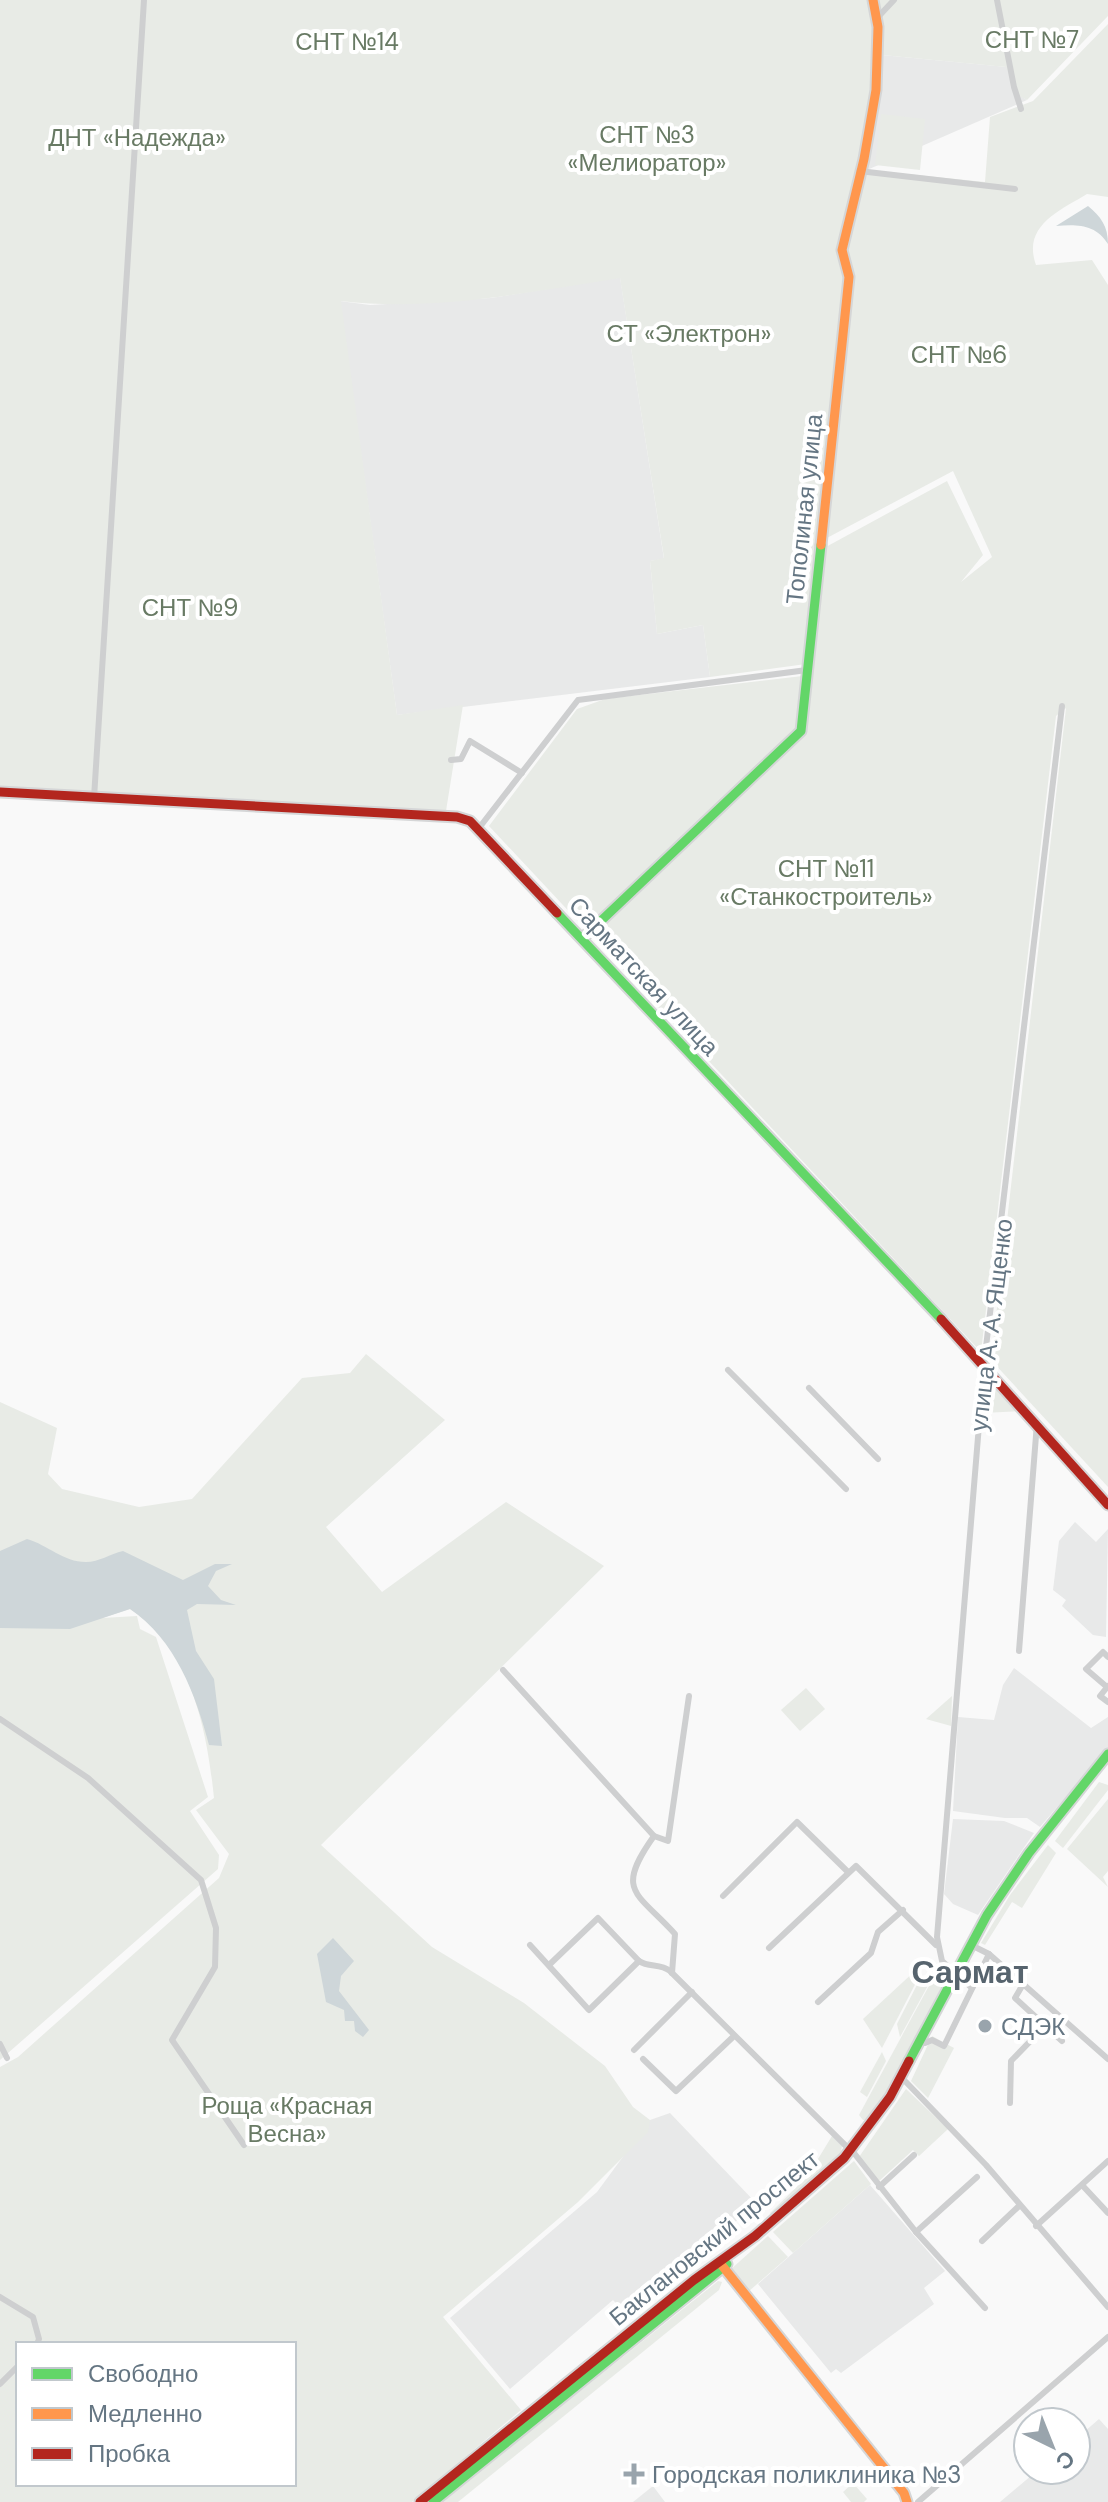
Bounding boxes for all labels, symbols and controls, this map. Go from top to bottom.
park label: СНТ №7 [985,24,1079,55]
park label: СНТ №14 [295,26,399,57]
park label: СНТ №3 «Мелиоратор» [568,119,726,178]
park label: ДНТ «Надежда» [48,122,226,153]
park label: СТ «Электрон» [607,318,771,349]
park label: СНТ №6 [911,339,1007,370]
street label: Тополиная улица [779,412,829,606]
park label: СНТ №9 [142,592,238,623]
park label: СНТ №11 «Станкостроитель» [719,853,933,912]
street label: Сарматская улица [562,890,726,1062]
street label: улица А. А. Ященко [963,1217,1019,1433]
district label: Сармат [911,1951,1029,1993]
place label: СДЭК [1001,2011,1065,2042]
marker: СДЭК [976,2017,994,2035]
park label: Роща «Красная Весна» [202,2090,372,2149]
street label: Баклановский проспект [603,2144,825,2332]
legend [16,2342,296,2486]
text: Свободно [88,2358,198,2389]
text: Медленно [88,2398,202,2429]
north arrow [1012,2406,1092,2486]
text: Пробка [88,2438,171,2469]
text: С [1050,2444,1081,2476]
place label: Городская поликлиника №3 [652,2459,961,2490]
marker: Городская поликлиника №3 [623,2463,645,2485]

